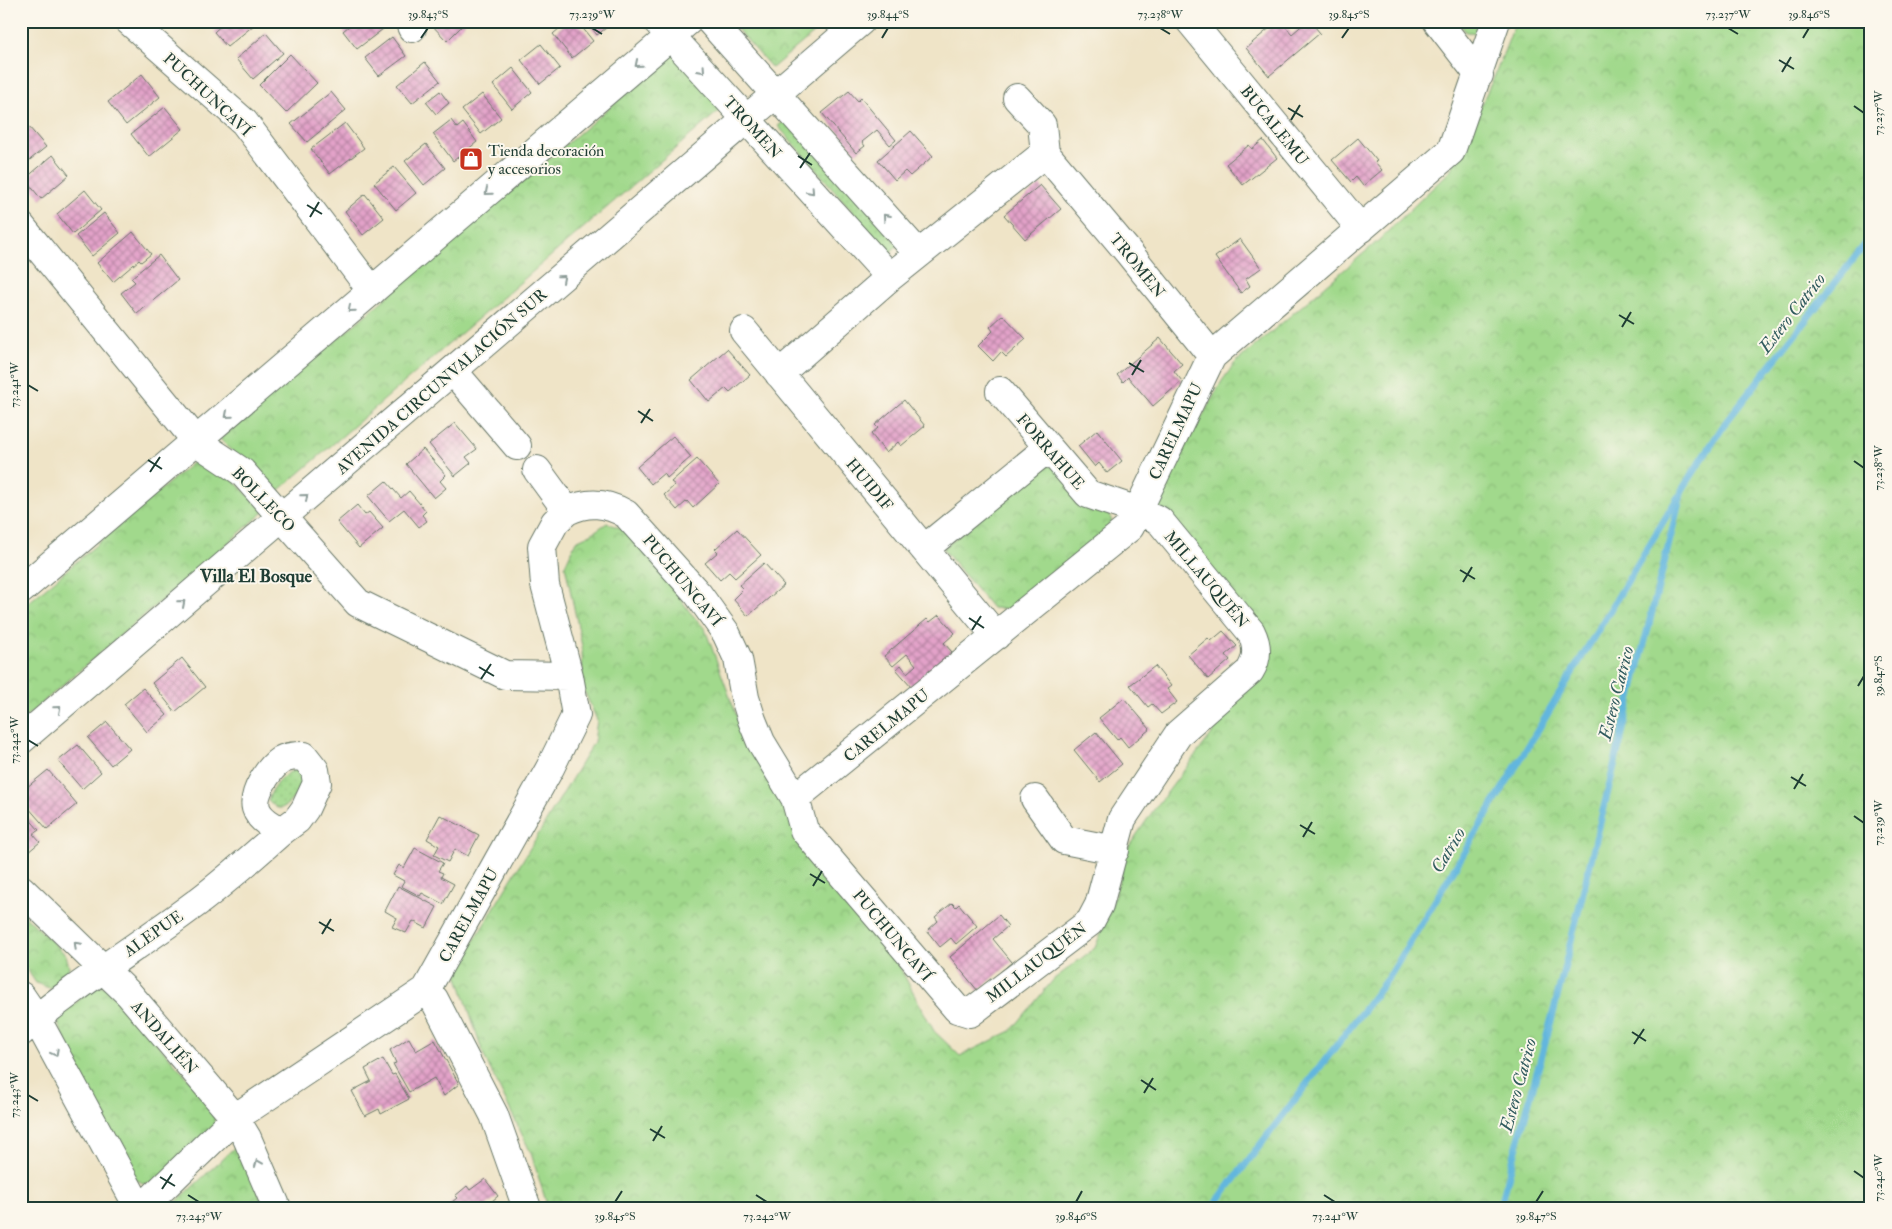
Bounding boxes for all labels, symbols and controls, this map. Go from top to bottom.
text: 39.843°S [408,7,448,22]
text: 73.239°W [569,7,616,22]
text: 39.844°S [867,7,909,22]
text: 73.238°W [1137,7,1183,22]
text: 39.845°S [1328,7,1370,22]
text: 73.237°W [1705,7,1751,22]
text: 39.846°S [1788,7,1830,22]
street label: PUCHUNCAVÍ [159,49,257,142]
one-way arrow [634,59,643,68]
one-way arrow [696,65,705,74]
street label: BUCALEMU [1236,81,1313,170]
text: 73.237°W [1871,90,1886,136]
street label: TROMEN [719,92,786,164]
place label: Tienda decoración y accesorios [488,141,604,179]
shop icon: Tienda decoración y accesorios [458,146,484,172]
one-way arrow [805,185,814,194]
one-way arrow [484,187,493,196]
one-way arrow [882,213,891,222]
street label: TROMEN [1105,229,1170,302]
water label: Estero Catrico [1753,268,1831,359]
one-way arrow [556,274,565,283]
street label: AVENIDA CIRCUNVALACIÓN SUR [331,284,552,479]
one-way arrow [347,304,356,313]
text: 73.241°W [7,361,22,408]
street label: CARELMAPU [1145,379,1207,483]
one-way arrow [224,410,233,419]
street label: FORRAHUE [1012,410,1089,494]
text: 73.238°W [1871,445,1886,491]
street label: HUIDIF [842,454,897,515]
street label: BOLLECO [227,463,299,536]
one-way arrow [300,494,309,503]
street label: MILLAUQUÉN [1160,526,1254,633]
street label: PUCHUNCAVÍ [638,531,727,632]
district label: Villa El Bosque [199,565,313,588]
one-way arrow [176,600,185,609]
water label: Estero Catrico [1593,644,1639,743]
text: 39.847°S [1871,655,1886,697]
street label: CARELMAPU [840,685,934,767]
one-way arrow [53,705,62,714]
text: 73.242°W [7,715,22,764]
text: 73.239°W [1871,799,1886,846]
water label: Catrico [1426,823,1471,877]
street label: CARELMAPU [435,864,503,966]
street label: PUCHUNCAVÍ [848,886,937,987]
street label: ALEPUE [119,906,187,962]
street label: MILLAUQUÉN [982,917,1092,1007]
one-way arrow [74,942,83,951]
street label: ANDALIÉN [126,995,203,1079]
water label: Estero Catrico [1495,1036,1542,1135]
one-way arrow [49,1048,59,1057]
text: 73.243°W [7,1071,22,1118]
text: 73.240°W [1871,1153,1886,1202]
one-way arrow [253,1159,264,1168]
text: 73.243°W [176,1209,223,1224]
text: 39.845°S [594,1209,636,1224]
text: 73.242°W [743,1209,792,1224]
text: 39.846°S [1055,1209,1097,1224]
text: 73.241°W [1312,1209,1359,1224]
text: 39.847°S [1515,1209,1557,1224]

